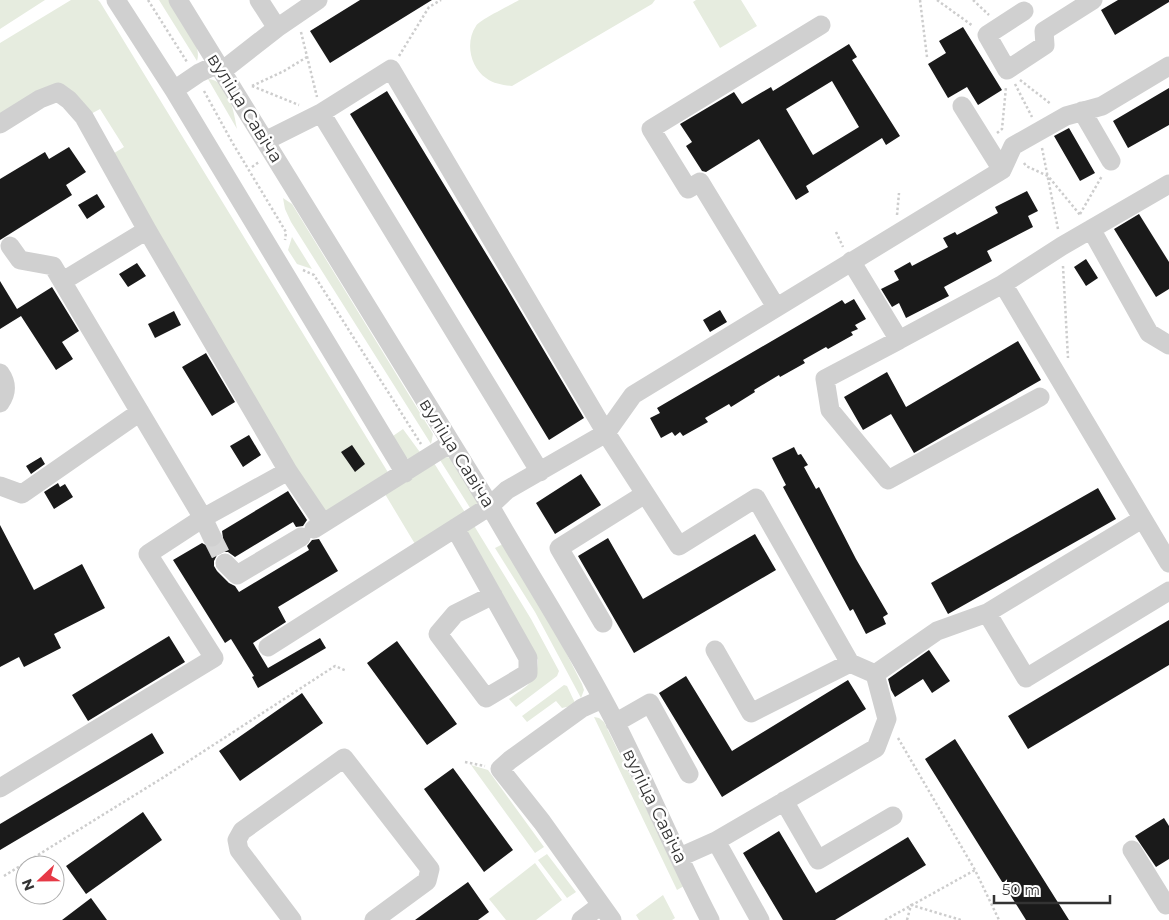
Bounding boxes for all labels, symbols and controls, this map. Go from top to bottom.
street label: вуліца Савіча [203,49,287,167]
street label: вуліца Савіча [415,394,499,512]
street label: вуліца Савіча [618,745,692,867]
north arrow [15,855,65,905]
scale bar [994,872,1110,904]
text: N [17,876,38,893]
text: 50 m [1002,880,1040,899]

